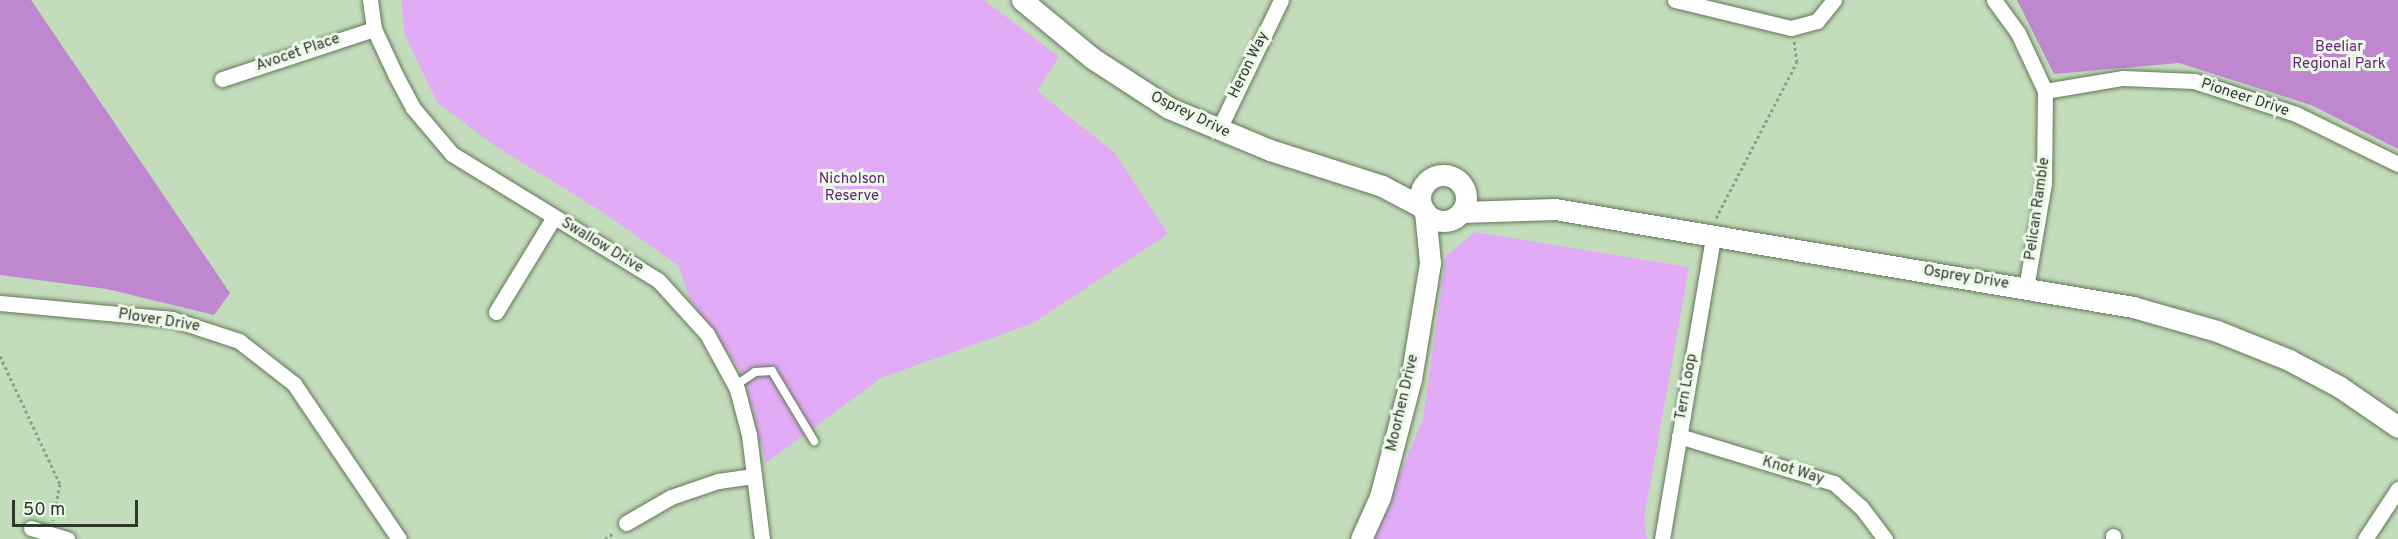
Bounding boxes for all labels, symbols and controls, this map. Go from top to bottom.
street label: Heron Way [1225,28,1273,102]
street label: Avocet Place [254,30,342,76]
park label: Beeliar Regional Park [2292,38,2386,73]
street label: Pioneer Drive [2199,75,2291,121]
street label: Osprey Drive [1147,88,1233,142]
street label: Pelican Ramble [2022,156,2054,262]
park label: Nicholson Reserve [819,170,885,205]
street label: Swallow Drive [558,214,646,278]
street label: Osprey Drive [1922,262,2010,294]
street label: Plover Drive [117,306,201,336]
street label: Tern Loop [1672,352,1702,422]
street label: Moorhen Drive [1383,353,1423,453]
street label: Knot Way [1760,453,1826,489]
scale bar [15,488,141,526]
text: 50 m [23,499,65,522]

